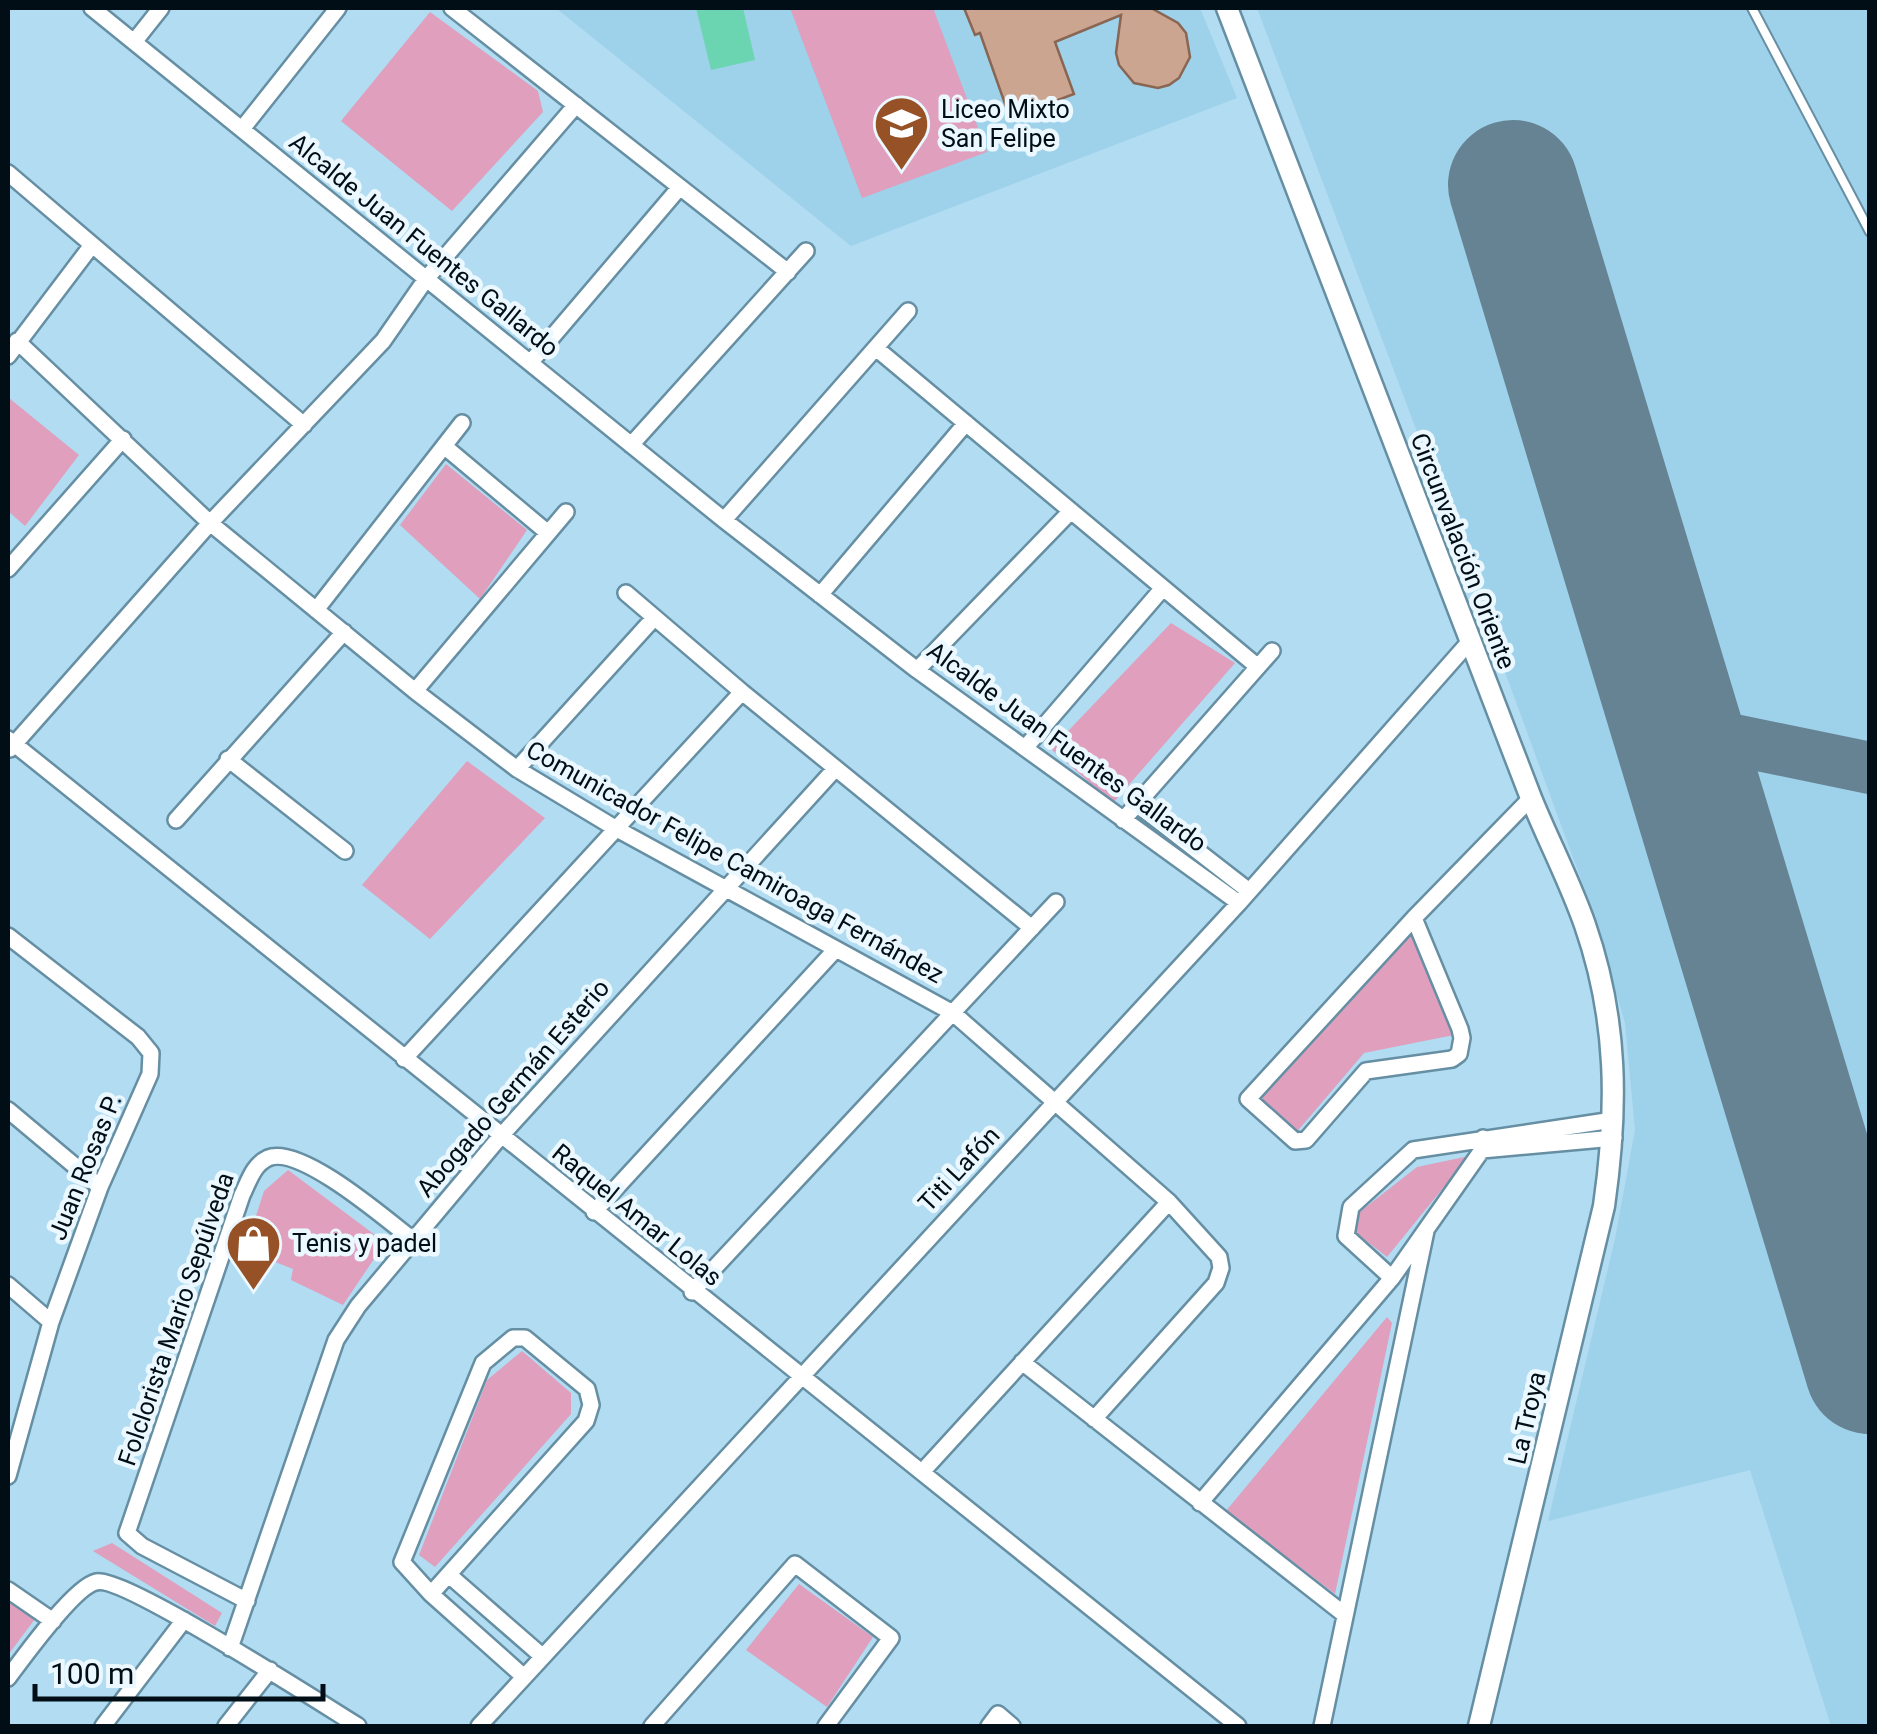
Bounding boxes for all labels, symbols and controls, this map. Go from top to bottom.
school or university icon: Liceo Mixto San Felipe [872,93,932,172]
place label: Liceo Mixto San Felipe [941,95,1070,153]
street label: Alcalde Juan Fuentes Gallardo [284,127,564,363]
street label: Circunvalación Oriente [1405,429,1521,673]
street label: Alcalde Juan Fuentes Gallardo [922,636,1212,858]
street label: Comunicador Felipe Camiroaga Fernández [521,735,949,989]
street label: Abogado Germán Esterio [411,973,615,1203]
street label: Juan Rosas P. [43,1090,127,1244]
street label: Titi Lafón [912,1121,1006,1217]
street label: Raquel Amar Lolas [547,1138,727,1292]
street label: Folclorista Mario Sepúlveda [112,1169,240,1469]
shop icon: Tenis y padel [223,1213,283,1292]
place label: Tenis y padel [292,1229,437,1258]
street label: La Troya [1502,1369,1552,1467]
scale bar [35,1639,322,1701]
text: 100 m [50,1656,134,1691]

